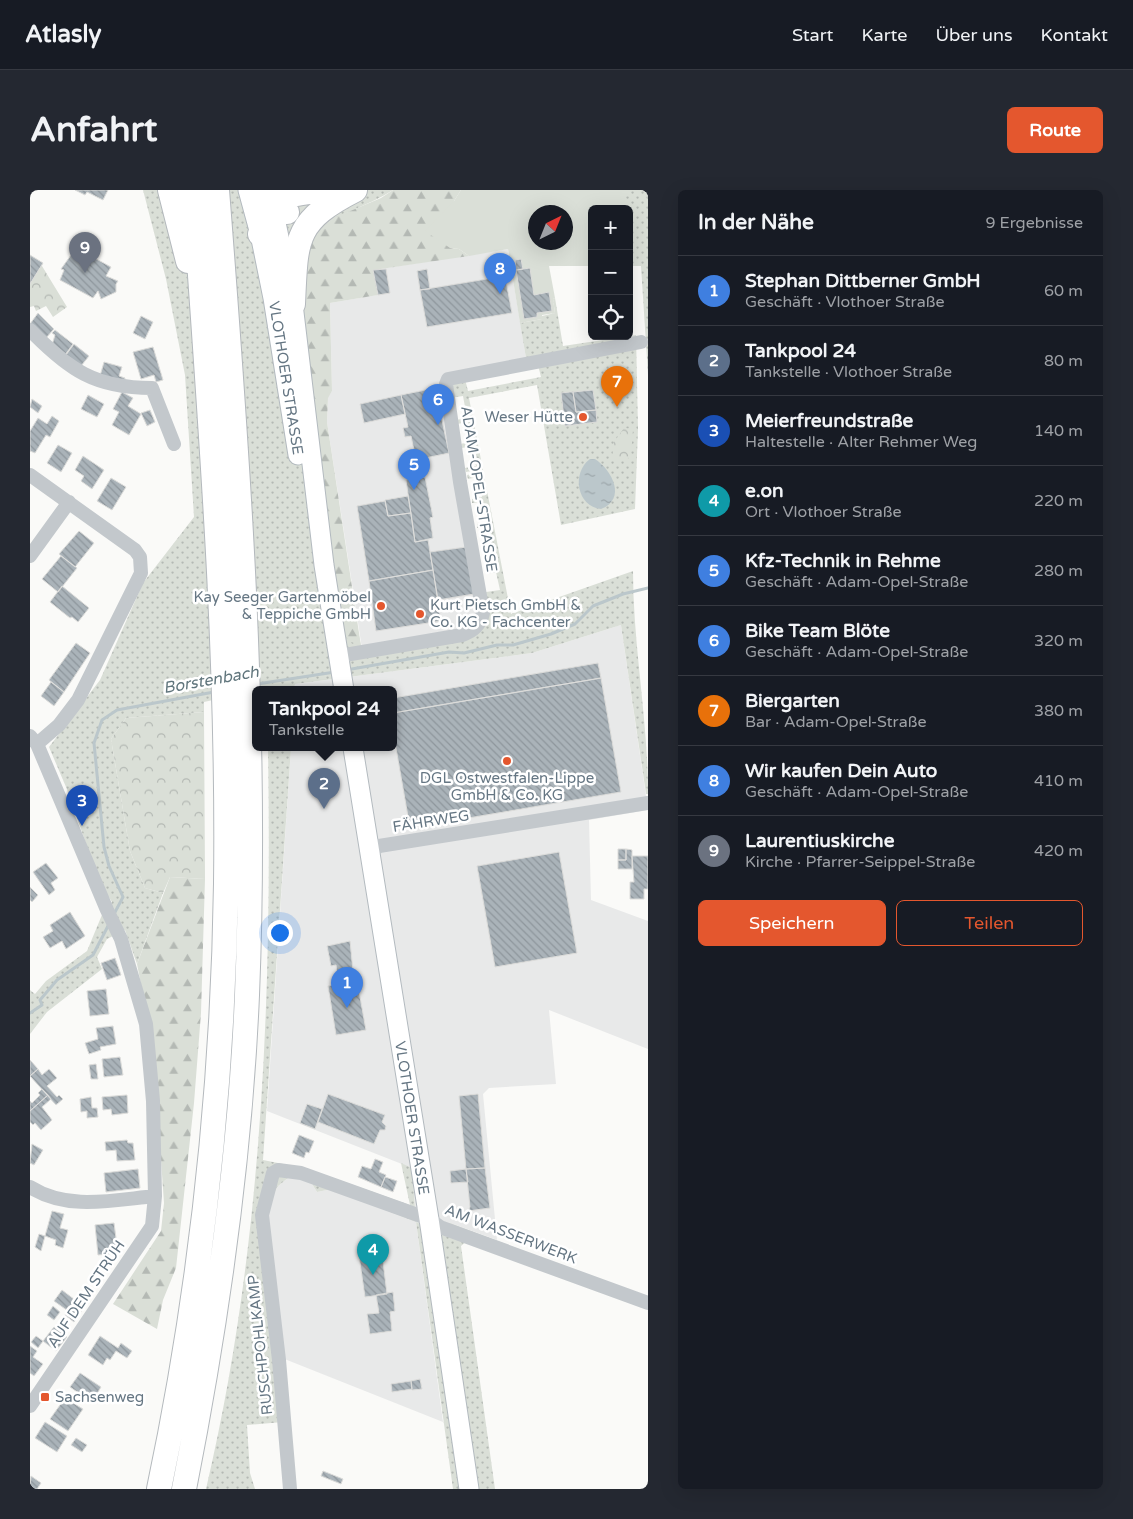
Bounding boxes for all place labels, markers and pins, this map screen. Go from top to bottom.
pin: 9 [69,232,101,273]
pin: 8 [484,253,516,294]
pin: 7 [601,366,633,407]
pin: 6 [422,384,454,425]
place label: Weser Hütte [485,408,573,426]
marker: Weser Hütte [577,411,589,423]
pin: 5 [398,449,430,490]
place label: Kay Seeger Gartenmöbel & Teppiche GmbH [194,588,371,623]
place label: Kurt Pietsch GmbH & Co. KG - Fachcenter [430,596,581,631]
marker: Kay Seeger Gartenmöbel & Teppiche GmbH [375,600,387,612]
marker: Kurt Pietsch GmbH & Co. KG - Fachcenter [414,608,426,620]
marker: DGL Ostwestfalen-Lippe GmbH & Co. KG [501,755,513,767]
pin: 2 [308,768,340,809]
place label: DGL Ostwestfalen-Lippe GmbH & Co. KG [420,769,594,804]
pin: 3 [66,785,98,826]
pin: 1 [331,967,363,1008]
pin: 4 [357,1234,389,1275]
place label: Sachsenweg [55,1388,144,1406]
marker: Sachsenweg [39,1391,51,1403]

